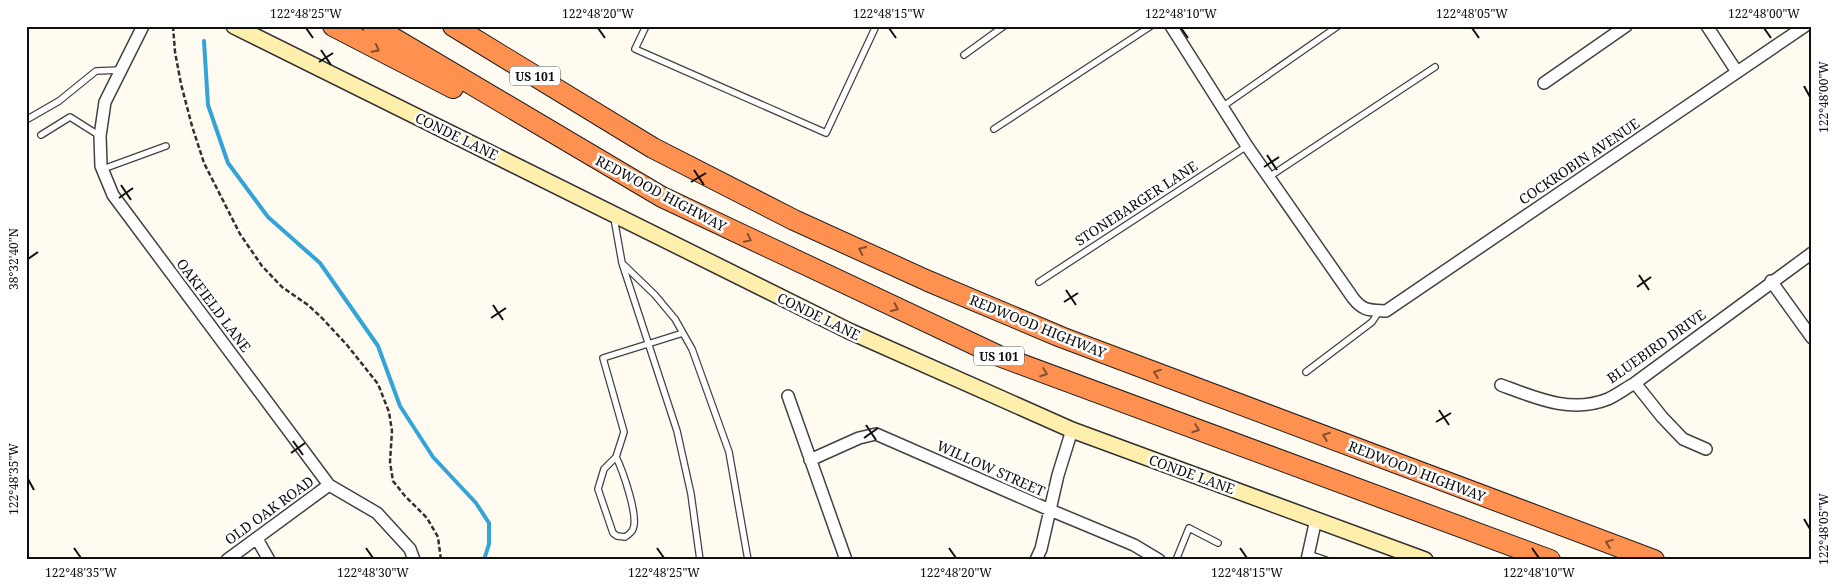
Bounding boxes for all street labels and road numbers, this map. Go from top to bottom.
road number: US 101 [510,66,560,85]
street label: CONDE LANE [412,108,502,164]
street label: COCKROBIN AVENUE [1515,113,1643,208]
street label: REDWOOD HIGHWAY [592,150,730,236]
street label: STONEBARGER LANE [1071,156,1201,250]
street label: OAKFIELD LANE [173,254,256,356]
street label: CONDE LANE [774,288,864,344]
street label: REDWOOD HIGHWAY [967,290,1109,362]
street label: BLUEBIRD DRIVE [1603,305,1709,387]
road number: US 101 [974,346,1024,366]
street label: WILLOW STREET [934,436,1049,501]
street label: REDWOOD HIGHWAY [1346,436,1489,506]
street label: CONDE LANE [1146,450,1238,498]
street label: OLD OAK ROAD [221,471,317,549]

